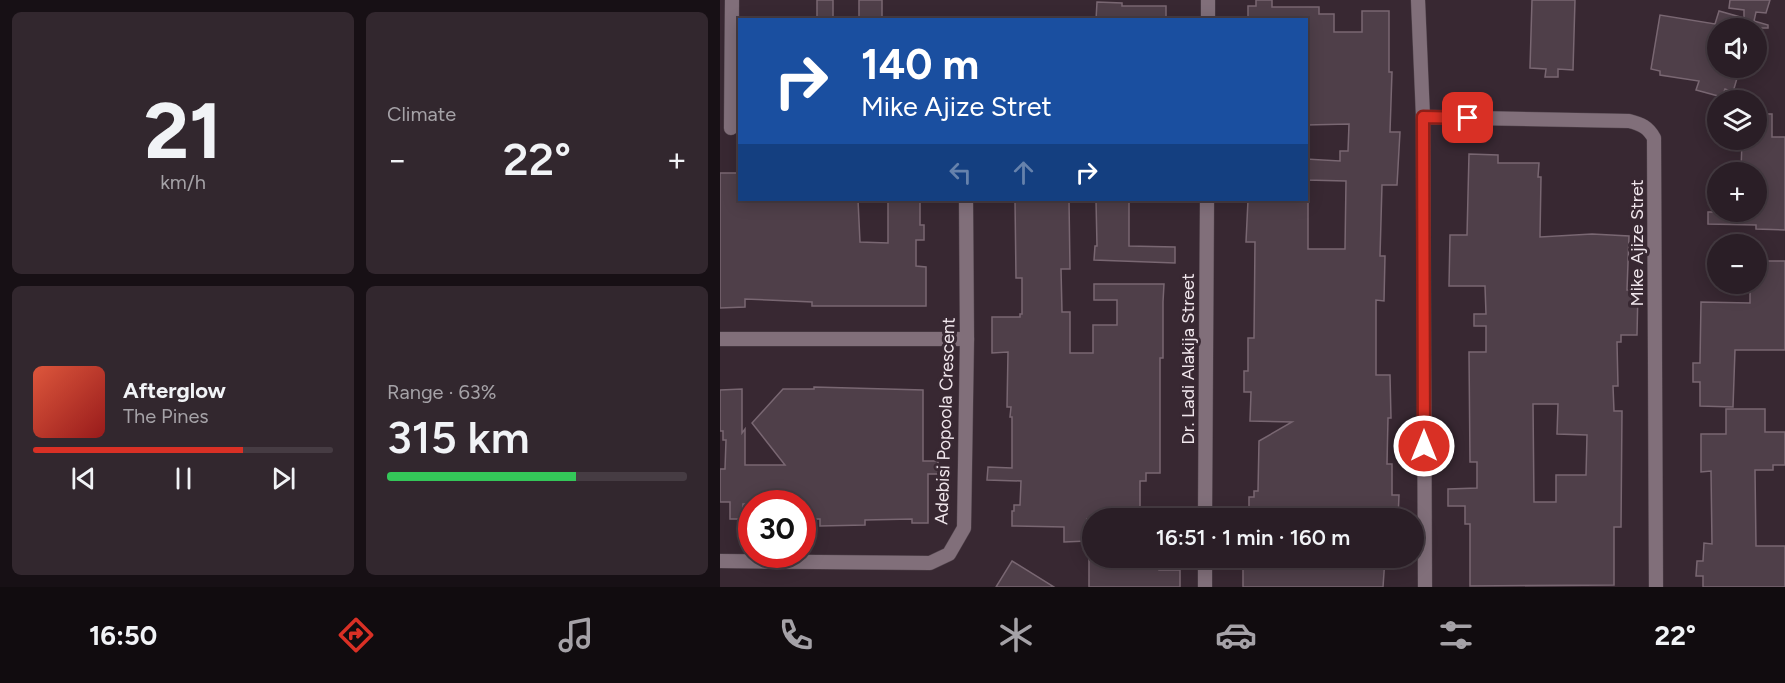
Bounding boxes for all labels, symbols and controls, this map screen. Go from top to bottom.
map controls [1707,18,1767,294]
button: sound [1707,18,1767,78]
text: 140 m [861,39,979,90]
icon: right [762,42,840,120]
text: 21 [144,84,222,178]
text: Mike Ajize Stret [861,90,1052,123]
button: layers [1707,90,1767,150]
pin [1442,92,1493,143]
icon: arrive [1451,101,1484,134]
text: Climate [387,102,456,126]
text: 22° [503,132,571,186]
text: − [387,140,408,179]
text: + [666,140,687,179]
icon: left [944,156,977,189]
icon: ahead [1007,156,1040,189]
icon: right [1070,156,1103,189]
button: + [1707,162,1767,222]
text: km/h [160,170,206,194]
street label: Mike Ajize Stret [1626,179,1648,307]
button: − [1707,234,1767,294]
street label: Dr. Ladi Alakija Street [1177,273,1199,445]
street label: Adebisi Popoola Crescent [930,317,960,525]
text: Afterglow [123,377,226,404]
text: Range · 63% [387,380,496,404]
text: The Pines [123,404,209,428]
text: 315 km [387,410,530,464]
position arrow [1392,414,1456,478]
icon: previous [67,462,100,495]
icon: pause [167,462,200,495]
icon: next [267,462,300,495]
speed limit sign: 30 [738,490,816,568]
text: 16:51 · 1 min · 160 m [1156,524,1350,551]
icon: directions [335,614,377,656]
icon: music [555,614,597,656]
icon: phone [775,614,817,656]
icon: climate [995,614,1037,656]
icon: car [1215,614,1257,656]
icon: filters [1435,614,1477,656]
text: 16:50 [89,619,157,652]
text: 22° [1655,619,1696,652]

